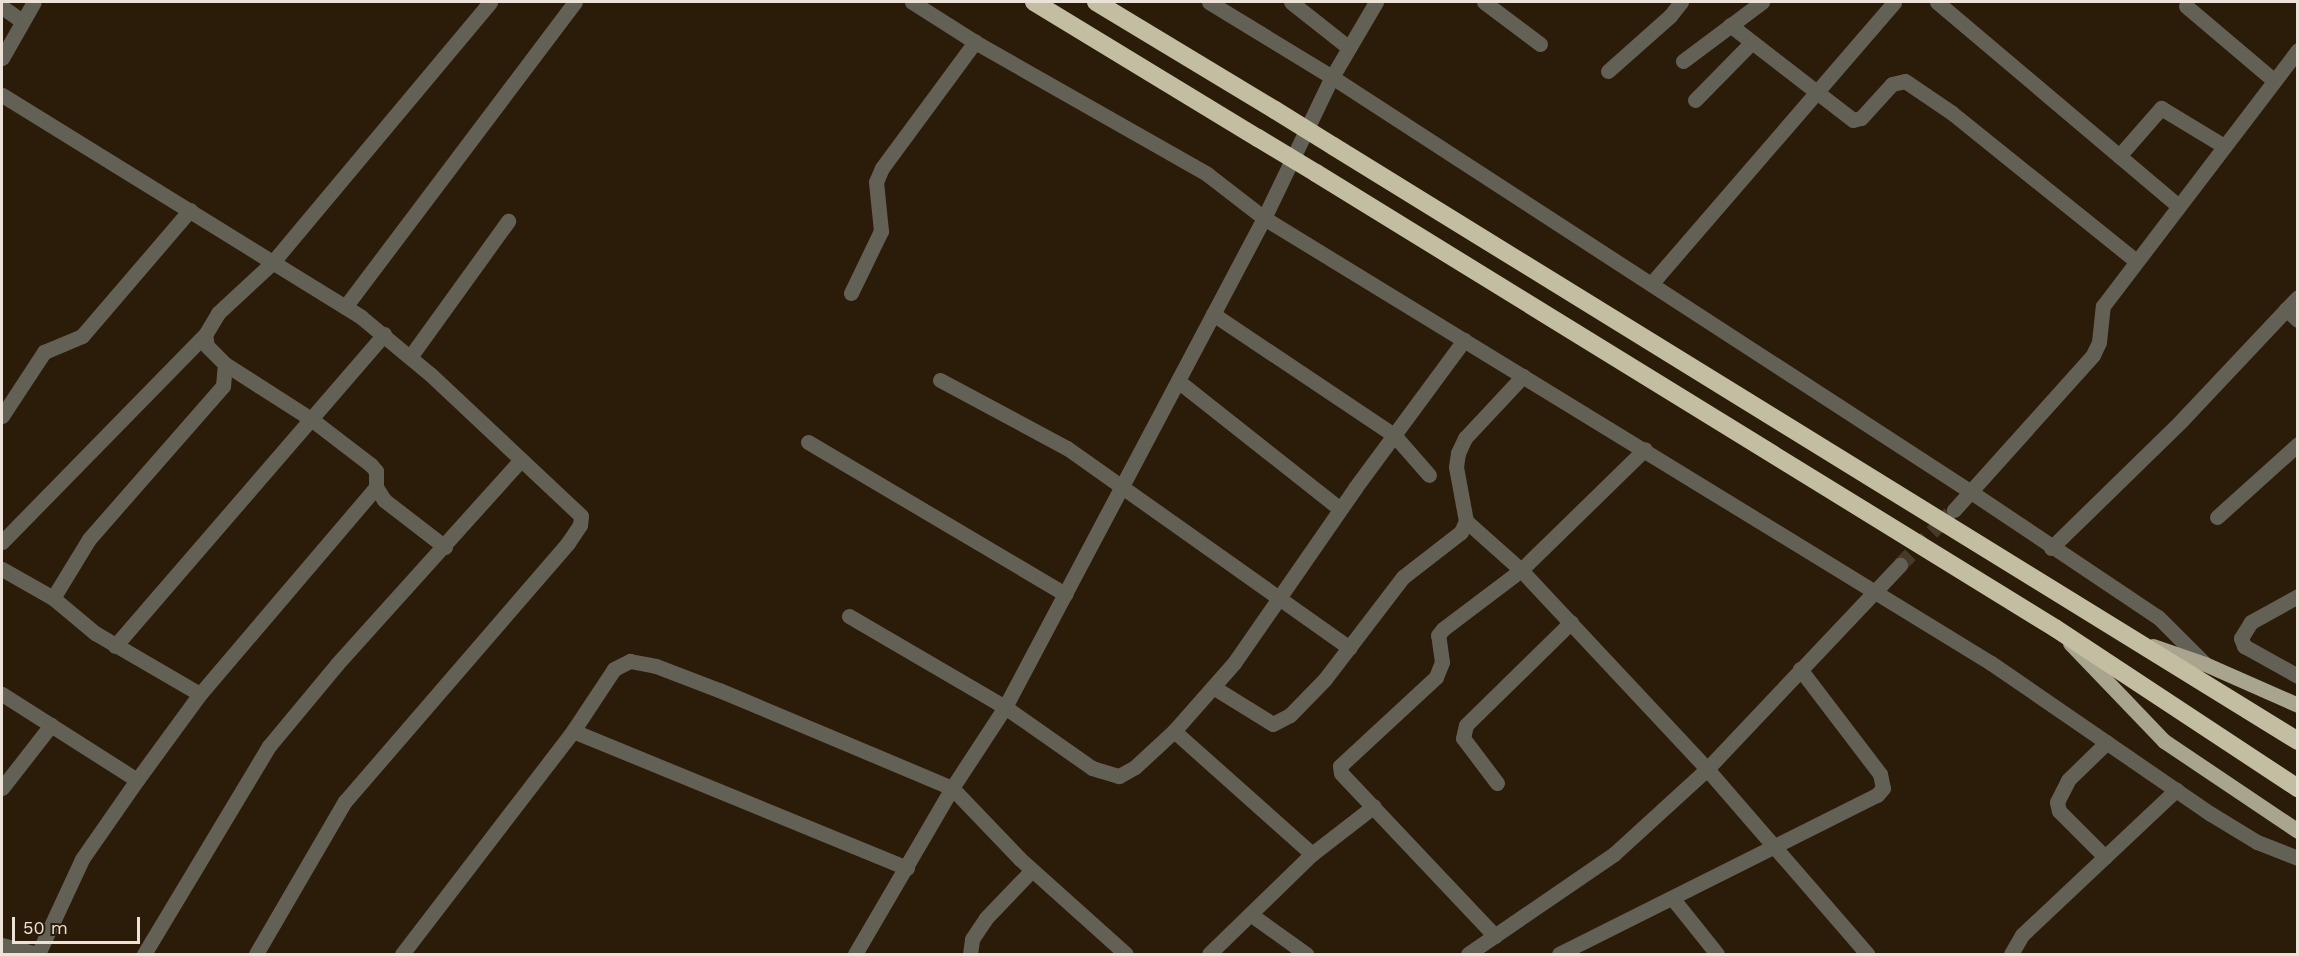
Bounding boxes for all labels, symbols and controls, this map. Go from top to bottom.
scale bar [15,905,142,943]
text: 50 m [23,917,68,938]

